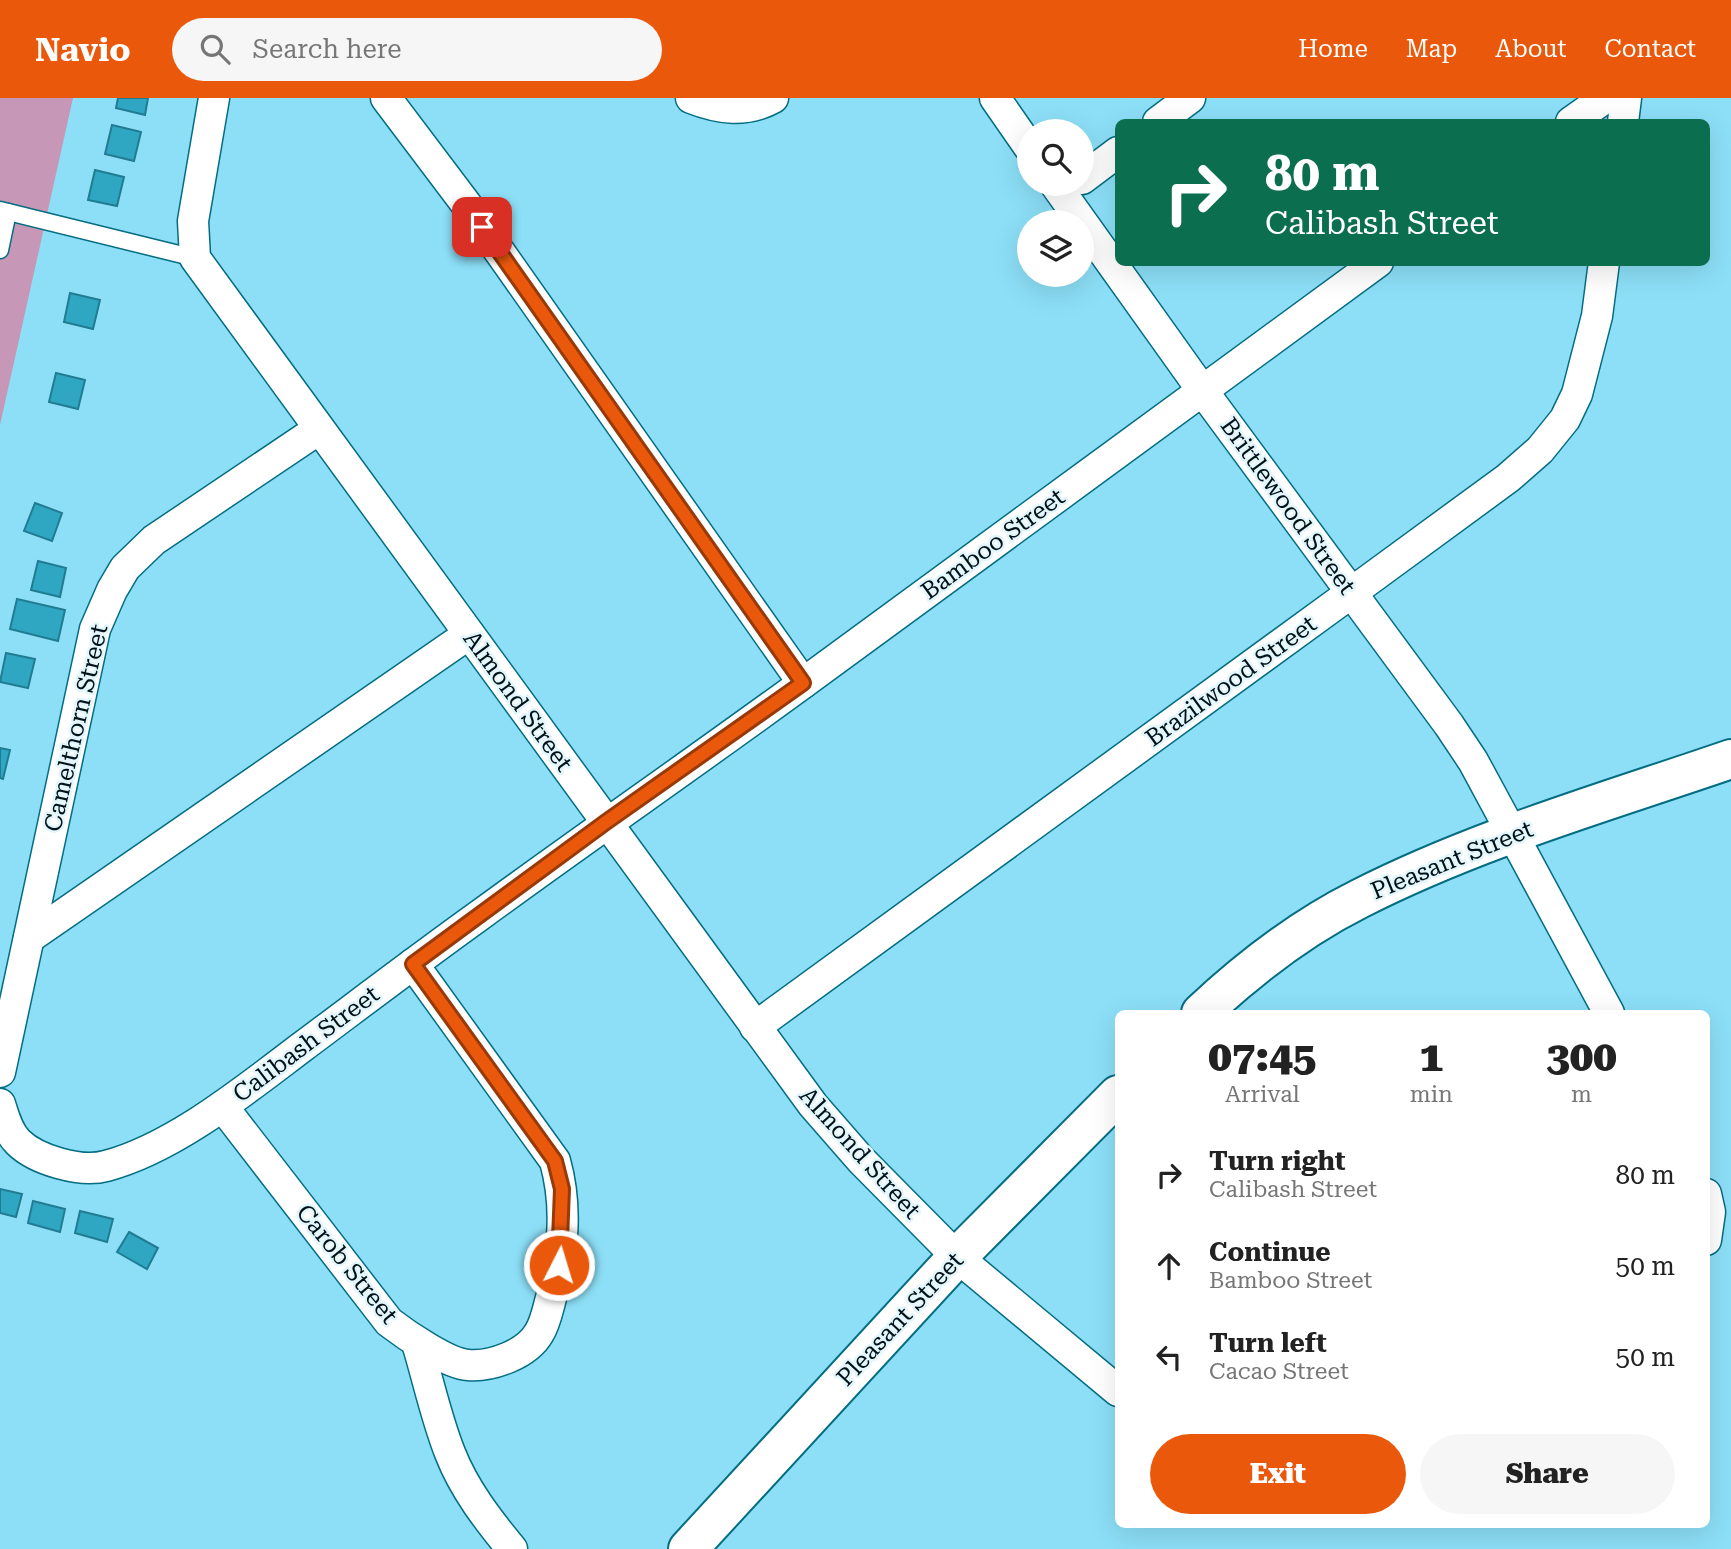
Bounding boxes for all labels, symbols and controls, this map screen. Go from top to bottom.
search box [172,18,662,81]
text: Navio [35,30,130,69]
icon: search [196,30,234,68]
text: Search here [252,34,401,64]
text: Home [1298,35,1368,63]
text: Map [1406,35,1457,63]
text: About [1495,35,1566,63]
text: Contact [1604,35,1696,63]
map controls [1017,119,1094,287]
button: search [1017,119,1094,196]
text: 80 m [1265,145,1380,202]
icon: right [1150,147,1241,238]
pin [452,197,512,257]
text: Calibash Street [1265,204,1499,242]
icon: arrive [463,208,501,246]
button: layers [1017,210,1094,287]
street label: Brittlewood Street [1215,412,1361,600]
street label: Bamboo Street [916,483,1070,605]
street label: Brazilwood Street [1140,610,1322,752]
street label: Camelthorn Street [39,622,113,834]
street label: Almond Street [458,625,578,777]
street label: Pleasant Street [1367,815,1537,905]
street label: Calibash Street [228,980,384,1108]
text: 07:45 [1208,1032,1316,1081]
text: 1 [1419,1032,1443,1081]
text: 300 [1546,1032,1617,1081]
text: Arrival [1225,1081,1300,1108]
text: min [1410,1081,1453,1108]
text: m [1571,1081,1592,1108]
street label: Almond Street [794,1082,926,1224]
text: Turn right [1209,1146,1345,1176]
icon: right [1150,1156,1188,1194]
text: 80 m [1616,1160,1675,1190]
text: Calibash Street [1209,1176,1377,1203]
street label: Carob Street [291,1199,404,1329]
position arrow [522,1228,596,1302]
text: Continue [1209,1237,1331,1267]
street label: Pleasant Street [831,1246,969,1392]
icon: ahead [1150,1247,1188,1285]
text: 50 m [1616,1251,1675,1281]
text: Bamboo Street [1209,1267,1372,1294]
text: Turn left [1209,1328,1327,1358]
icon: left [1150,1338,1188,1376]
text: 50 m [1616,1342,1675,1372]
text: Cacao Street [1209,1358,1349,1385]
button: Exit [1150,1434,1406,1514]
button: Share [1420,1434,1675,1514]

